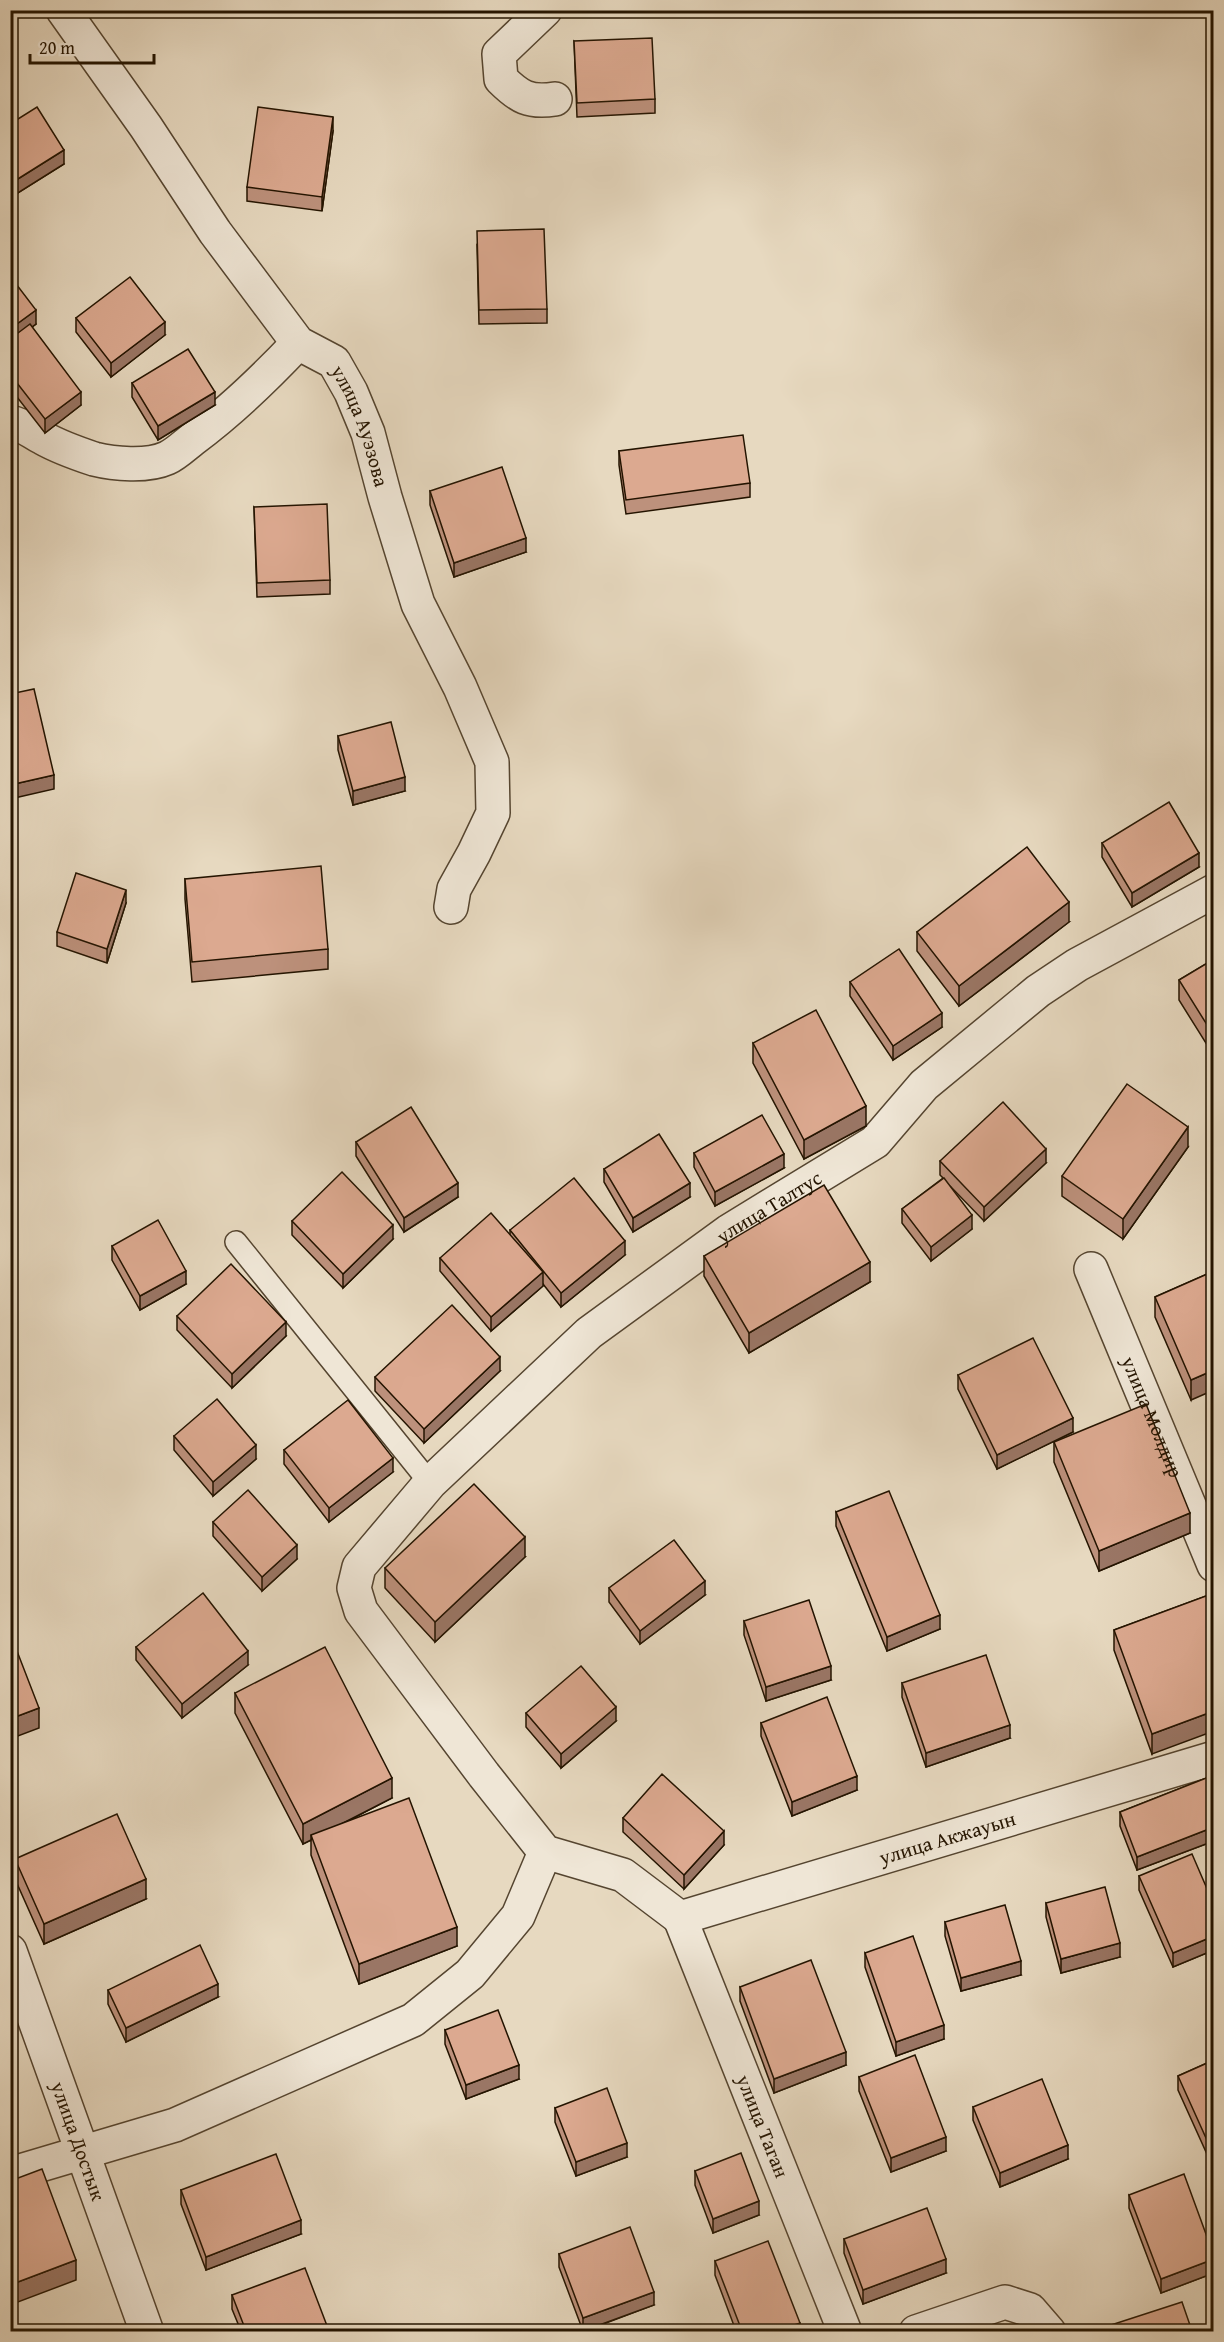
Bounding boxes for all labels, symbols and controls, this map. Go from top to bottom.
scale bar [30,27,154,65]
text: 20 m [39,34,75,61]
street label: улица Ауэзова [324,358,397,490]
street label: улица Талтус [709,1163,827,1250]
street label: улица Молдир [1114,1351,1191,1482]
street label: улица Акжауын [874,1803,1019,1872]
street label: улица Таган [729,2069,797,2182]
street label: улица Достык [44,2076,114,2205]

